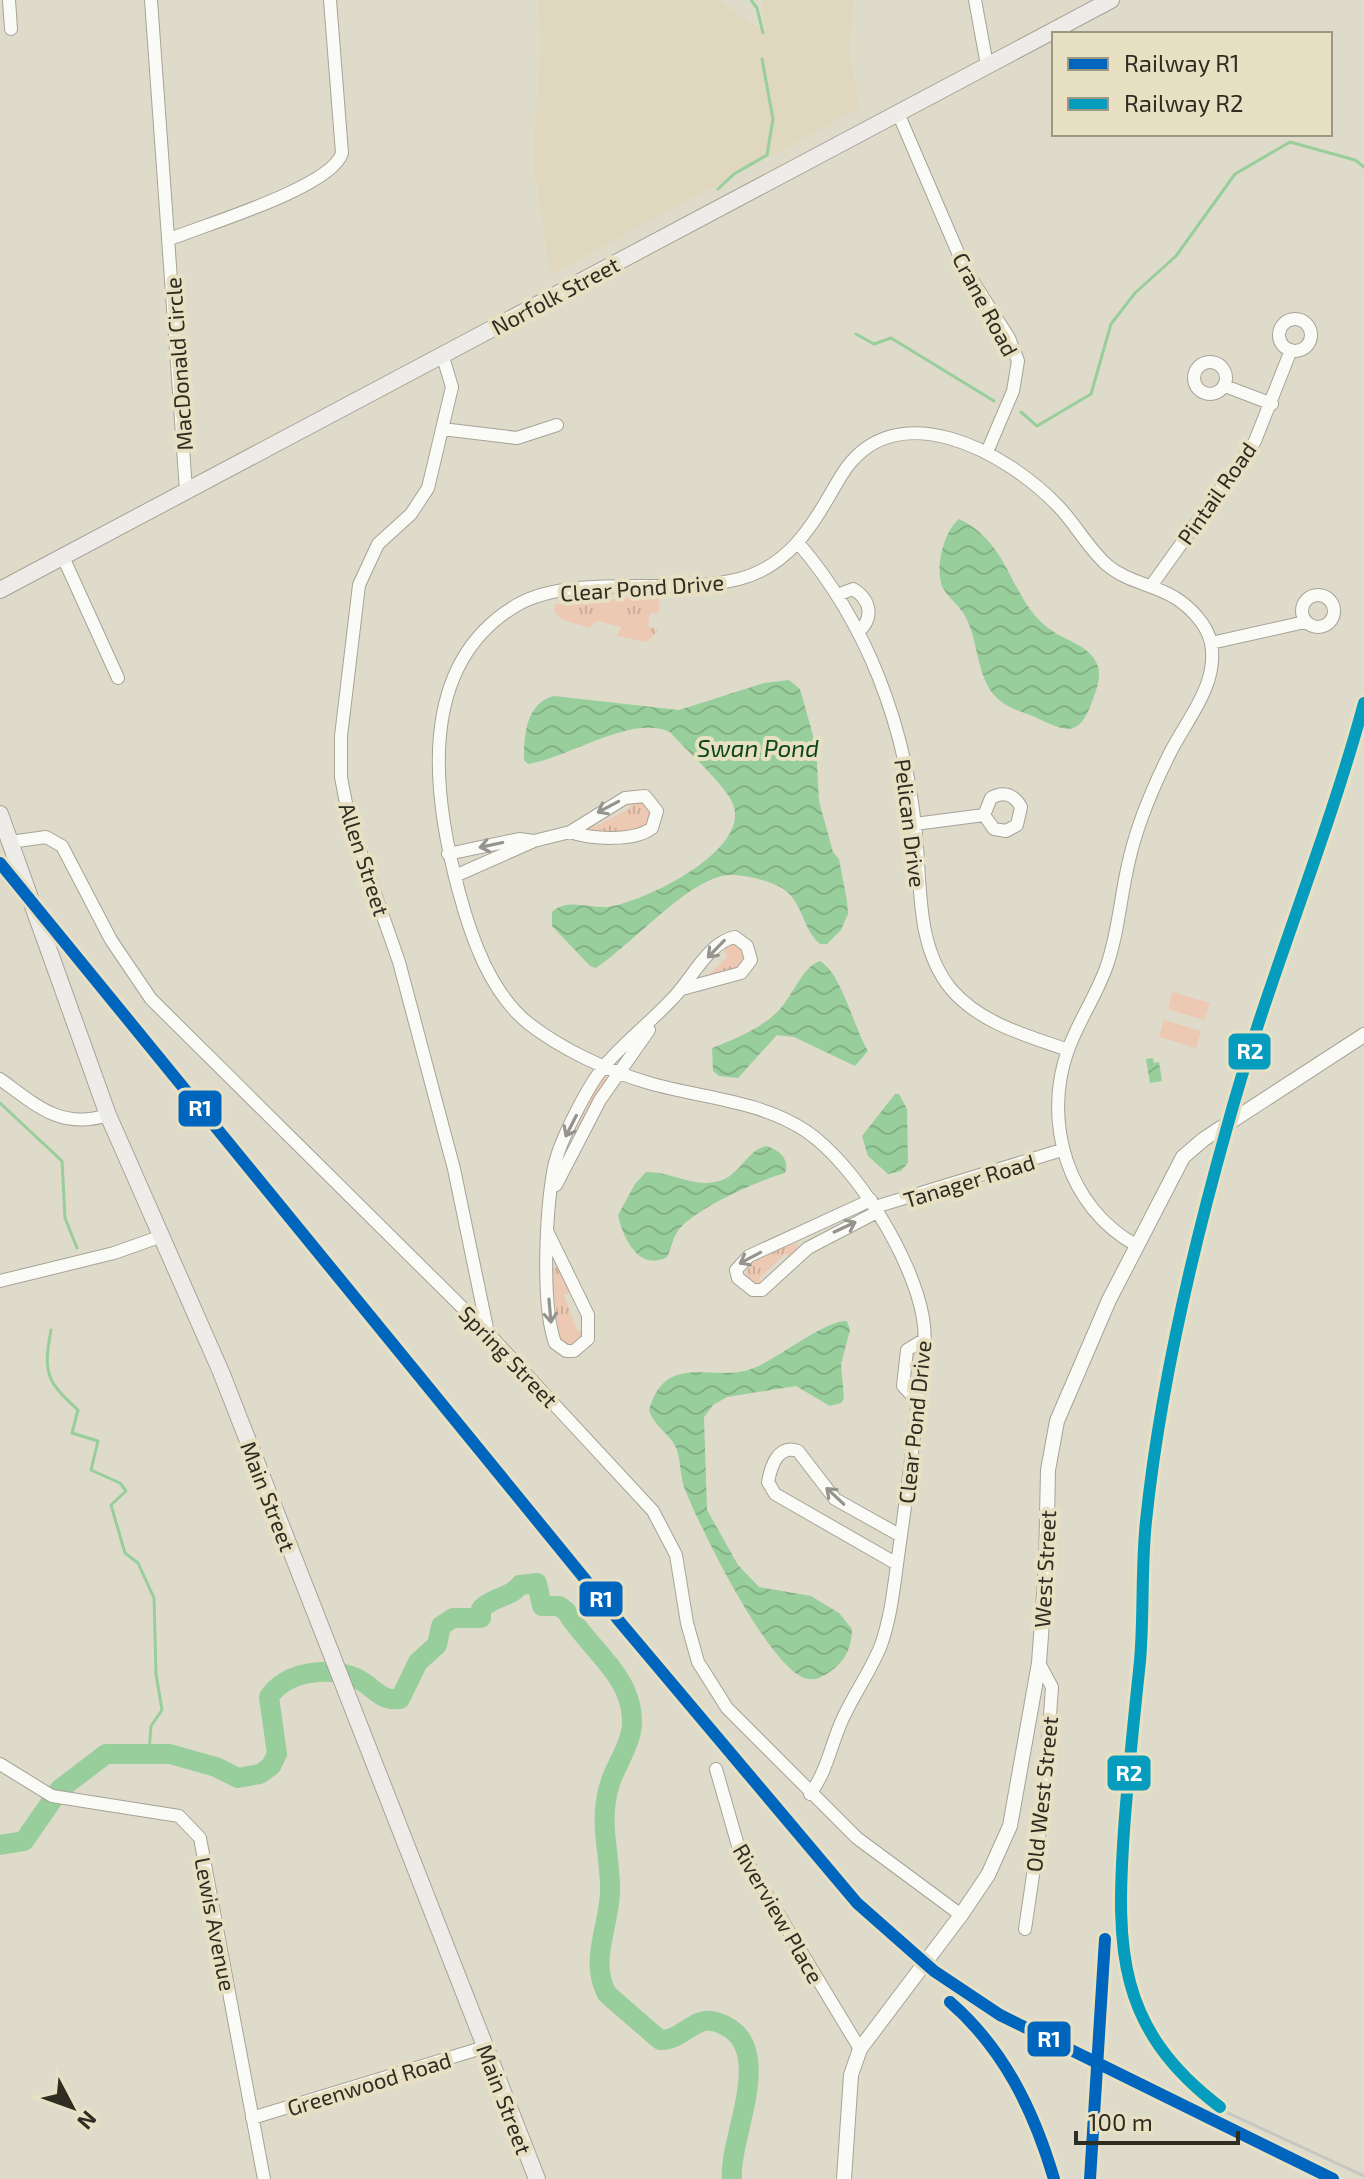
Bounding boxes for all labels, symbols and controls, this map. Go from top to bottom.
legend [1052,32,1332,136]
text: Railway R1 [1124,48,1240,77]
text: Railway R2 [1124,88,1243,117]
street label: Crane Road [948,248,1024,360]
street label: Norfolk Street [487,250,623,340]
street label: MacDonald Circle [159,276,197,452]
street label: Pintail Road [1171,437,1261,549]
street label: Clear Pond Drive [559,568,725,606]
water label: Swan Pond [697,733,819,762]
street label: Pelican Drive [890,757,932,889]
street label: Allen Street [334,799,396,919]
one-way arrow [596,799,620,815]
one-way arrow [478,838,504,853]
one-way arrow [706,939,725,959]
line badge: R2 [1227,1032,1272,1071]
text: R2 [1236,1037,1264,1063]
line badge: R1 [177,1089,223,1128]
text: R1 [188,1094,212,1120]
one-way arrow [563,1114,579,1138]
street label: Tanager Road [900,1148,1038,1212]
one-way arrow [833,1219,857,1234]
one-way arrow [739,1250,762,1266]
one-way arrow [542,1297,557,1324]
street label: Spring Street [454,1300,564,1412]
street label: Clear Pond Drive [892,1339,936,1505]
street label: Main Street [236,1437,302,1555]
one-way arrow [825,1487,846,1506]
street label: West Street [1028,1509,1060,1629]
line badge: R1 [578,1580,624,1618]
text: R1 [589,1585,613,1611]
street label: Old West Street [1020,1715,1062,1873]
line badge: R2 [1106,1754,1152,1792]
text: R2 [1115,1759,1143,1785]
street label: Riverview Place [729,1839,829,1987]
street label: Lewis Avenue [190,1855,242,1993]
line badge: R1 [1026,2020,1072,2058]
text: R1 [1037,2025,1061,2051]
street label: Main Street [472,2040,538,2158]
street label: Greenwood Road [284,2046,454,2120]
north arrow [32,2067,112,2147]
scale bar [1076,2095,1238,2145]
text: N [73,2106,103,2135]
text: 100 m [1088,2107,1153,2136]

